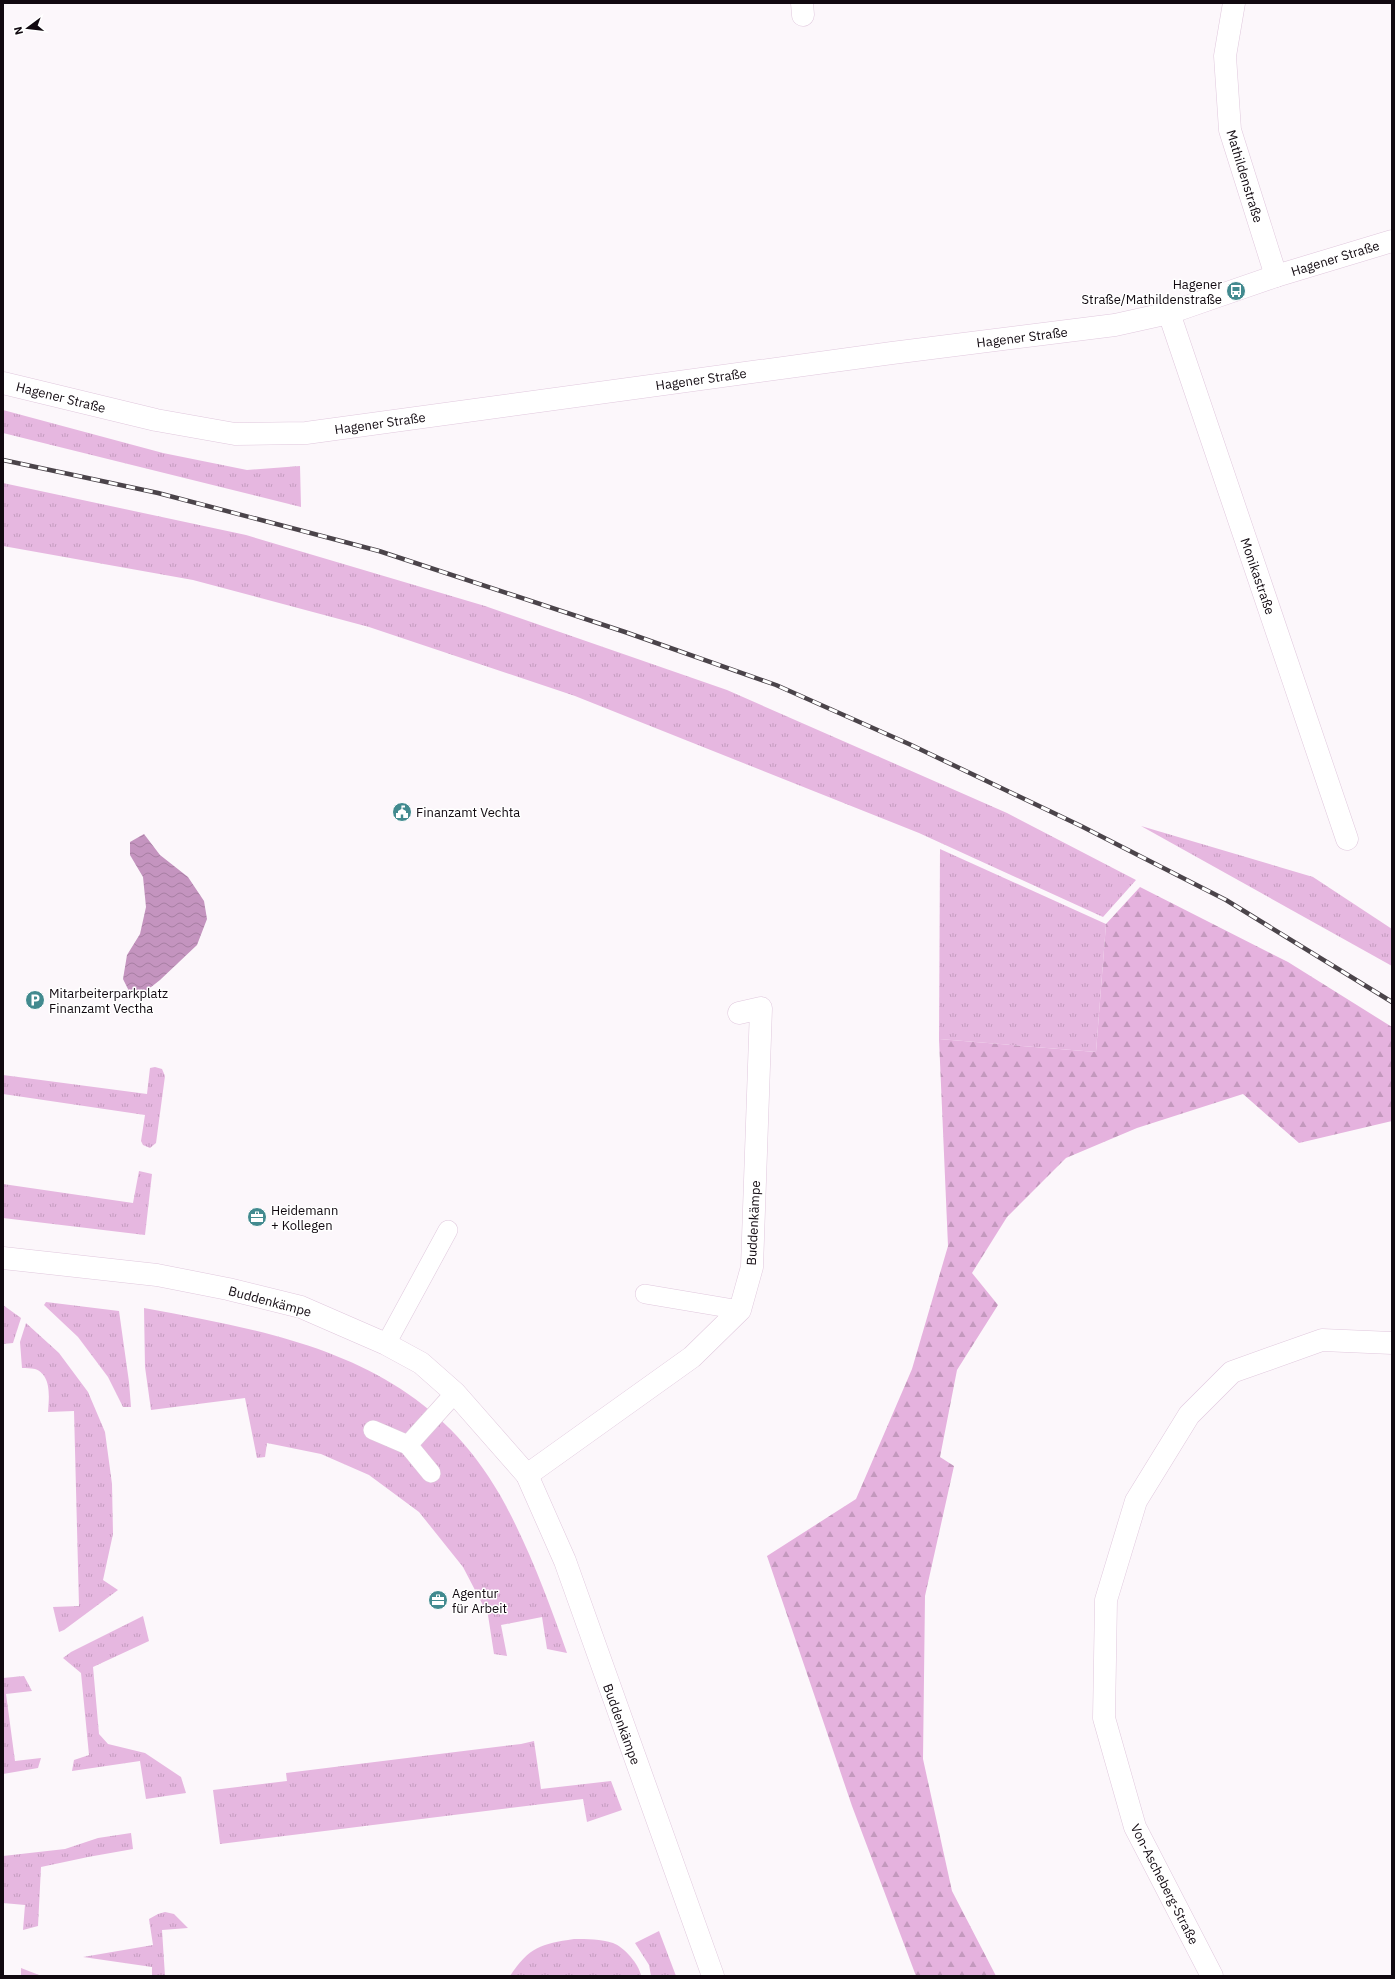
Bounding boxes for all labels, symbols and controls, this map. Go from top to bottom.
north arrow [8,8,48,48]
text: N [11,25,26,36]
street label: Mathildenstraße [1222,128,1267,225]
street label: Hagener Straße [1289,237,1381,280]
place label: Hagener Straße/Mathildenstraße [1082,276,1222,308]
bus stop icon: Hagener Straße/Mathildenstraße [1225,280,1247,302]
street label: Hagener Straße [976,323,1069,352]
street label: Hagener Straße [655,365,748,394]
street label: Hagener Straße [14,378,107,417]
street label: Hagener Straße [334,409,427,438]
street label: Monikastraße [1236,536,1279,617]
public building icon: Finanzamt Vechta [391,801,413,823]
place label: Finanzamt Vechta [416,804,520,821]
place label: Mitarbeiterparkplatz Finanzamt Vectha [49,985,168,1017]
parking icon: Mitarbeiterparkplatz Finanzamt Vectha [24,989,46,1011]
street label: Buddenkämpe [743,1180,764,1266]
place label: Heidemann + Kollegen [271,1202,338,1234]
office icon: Heidemann + Kollegen [246,1206,268,1228]
street label: Buddenkämpe [227,1282,313,1321]
place label: Agentur für Arbeit [452,1585,507,1617]
office icon: Agentur für Arbeit [427,1589,449,1611]
street label: Buddenkämpe [599,1681,644,1767]
street label: Von-Ascheberg-Straße [1127,1821,1202,1947]

